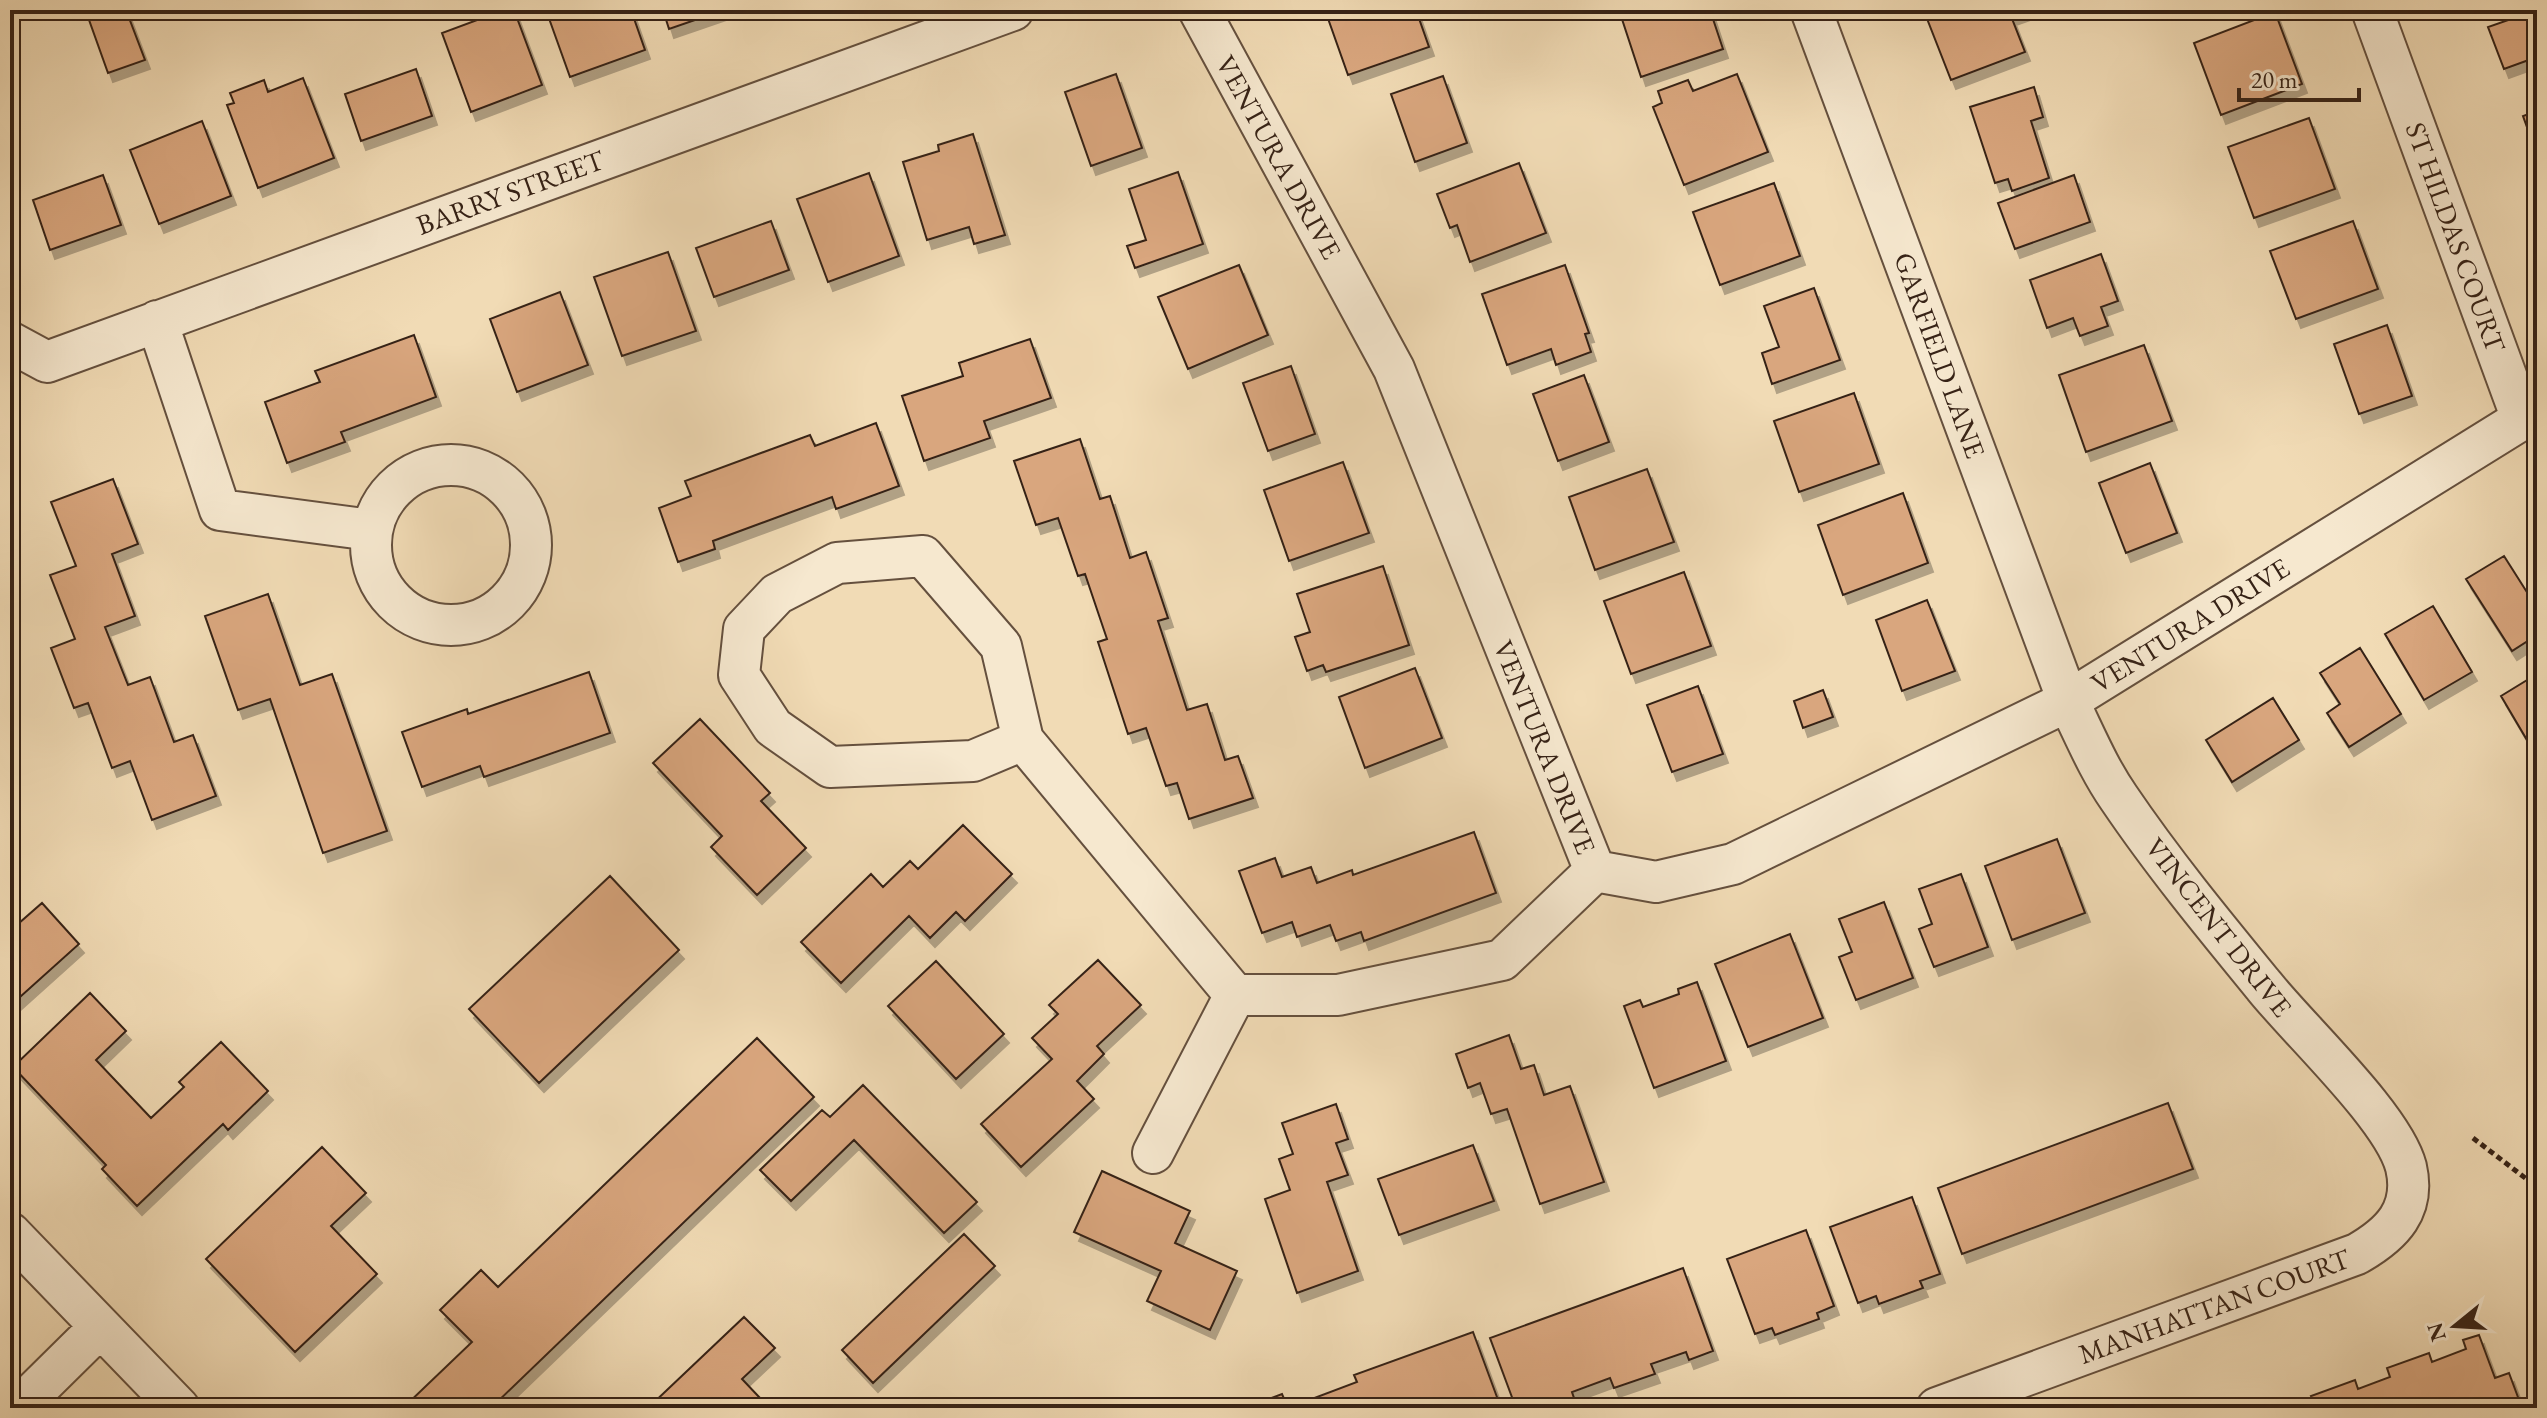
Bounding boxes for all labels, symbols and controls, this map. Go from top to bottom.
street label: VENTURA DRIVE [1208,49,1350,265]
scale bar [2239,52,2359,102]
text: 20 m [2251,64,2298,95]
street label: ST HILDAS COURT [2398,117,2514,357]
street label: BARRY STREET [411,141,609,243]
street label: GARFIELD LANE [1886,247,1994,463]
street label: VENTURA DRIVE [2084,549,2296,701]
street label: VENTURA DRIVE [1486,635,1604,859]
street label: VINCENT DRIVE [2138,830,2300,1024]
street label: MANHATTAN COURT [2073,1240,2355,1372]
north arrow [2415,1286,2495,1366]
text: N [2420,1319,2453,1345]

